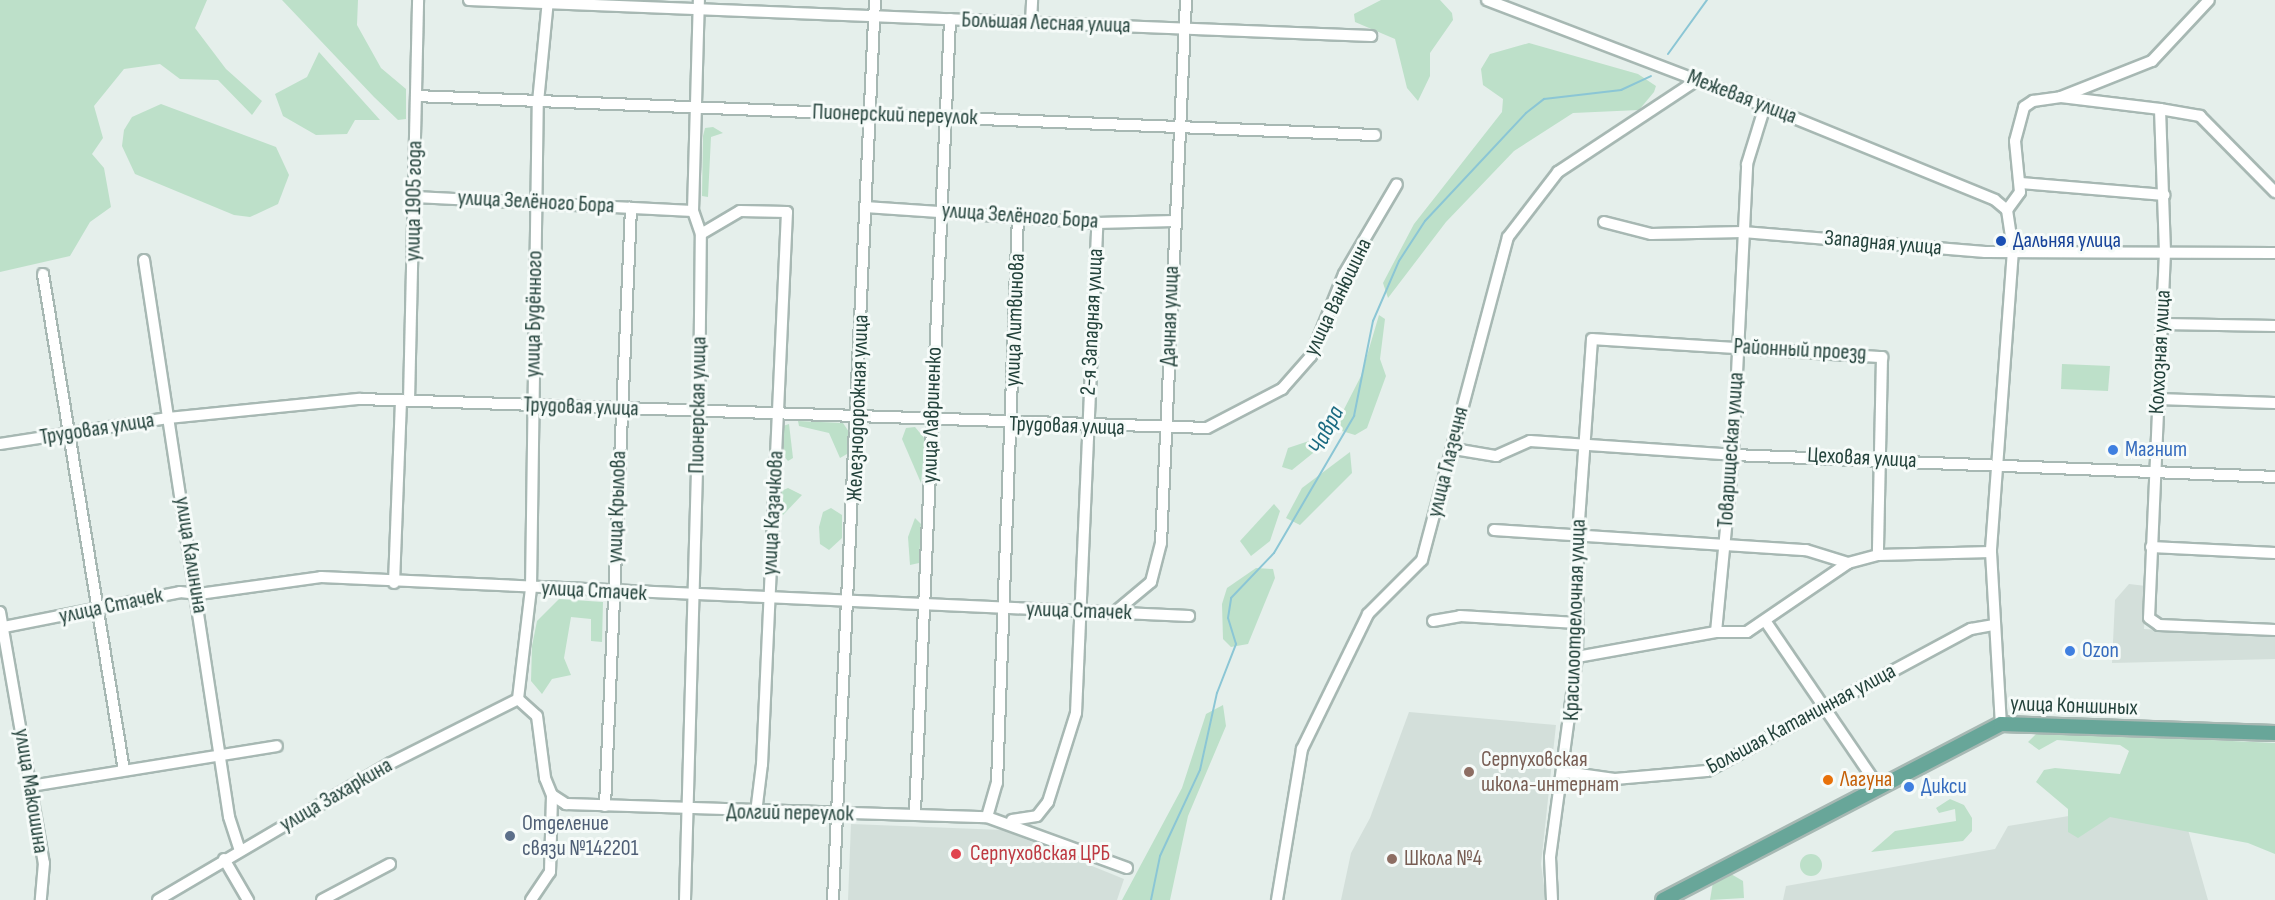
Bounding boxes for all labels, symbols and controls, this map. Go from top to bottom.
street label: Большая Лесная улица [961,7,1131,39]
street label: Межевая улица [1683,64,1801,130]
street label: Пионерский переулок [812,99,978,131]
street label: улица 1905 года [400,140,428,262]
street label: улица Зелёного Бора [457,185,615,219]
street label: улица Зелёного Бора [941,197,1099,235]
street label: Западная улица [1823,225,1943,261]
place label: Дальняя улица [2013,228,2121,254]
street label: улица Ванюшина [1298,234,1378,360]
marker: Дальняя улица [1994,234,2008,248]
street label: 2-я Западная улица [1075,248,1109,396]
street label: улица Будённого [520,250,548,378]
street label: улица Литвинова [999,253,1031,387]
street label: Дачная улица [1155,265,1185,367]
street label: Колхозная улица [2144,289,2176,415]
street label: Железнодорожная улица [842,314,874,502]
street label: Районный проезд [1733,333,1867,367]
street label: Пионерская улица [684,336,712,474]
street label: улица Лавриненко [916,346,948,484]
street label: Товарищеская улица [1712,371,1750,529]
street label: Трудовая улица [523,392,639,422]
water label: Чавра [1302,401,1350,459]
street label: улица Глазечня [1422,404,1474,520]
street label: Трудовая улица [38,407,156,451]
street label: Трудовая улица [1009,411,1125,441]
place label: Магнит [2125,437,2187,463]
street label: Цеховая улица [1807,442,1917,474]
marker: Магнит [2106,443,2120,457]
street label: улица Крылова [602,450,632,564]
street label: улица Казачкова [757,450,789,576]
street label: улица Калинина [169,495,213,615]
street label: Красилоотделочная улица [1558,519,1592,721]
street label: улица Стачек [541,575,647,607]
street label: улица Стачек [57,582,165,630]
street label: улица Стачек [1026,596,1132,626]
place label: Ozon [2082,638,2119,664]
marker: Ozon [2063,644,2077,658]
street label: Большая Катанинная улица [1702,658,1900,780]
street label: улица Коншиных [2010,691,2138,721]
street label: улица Макошина [8,727,54,855]
place label: Серпуховская школа-интернат [1481,746,1619,798]
street label: улица Захаркина [275,752,397,838]
marker: Серпуховская школа-интернат [1462,765,1476,779]
place label: Лагуна [1840,767,1892,793]
marker: Лагуна [1821,773,1835,787]
place label: Дикси [1921,774,1967,800]
marker: Дикси [1902,780,1916,794]
street label: Долгий переулок [726,799,854,827]
place label: Отделение связи №142201 [522,810,638,861]
marker: Отделение связи №142201 [503,829,517,843]
place label: Серпуховская ЦРБ [970,841,1110,867]
marker: Серпуховская ЦРБ [947,845,965,863]
place label: Школа №4 [1404,846,1482,872]
marker: Школа №4 [1385,852,1399,866]

